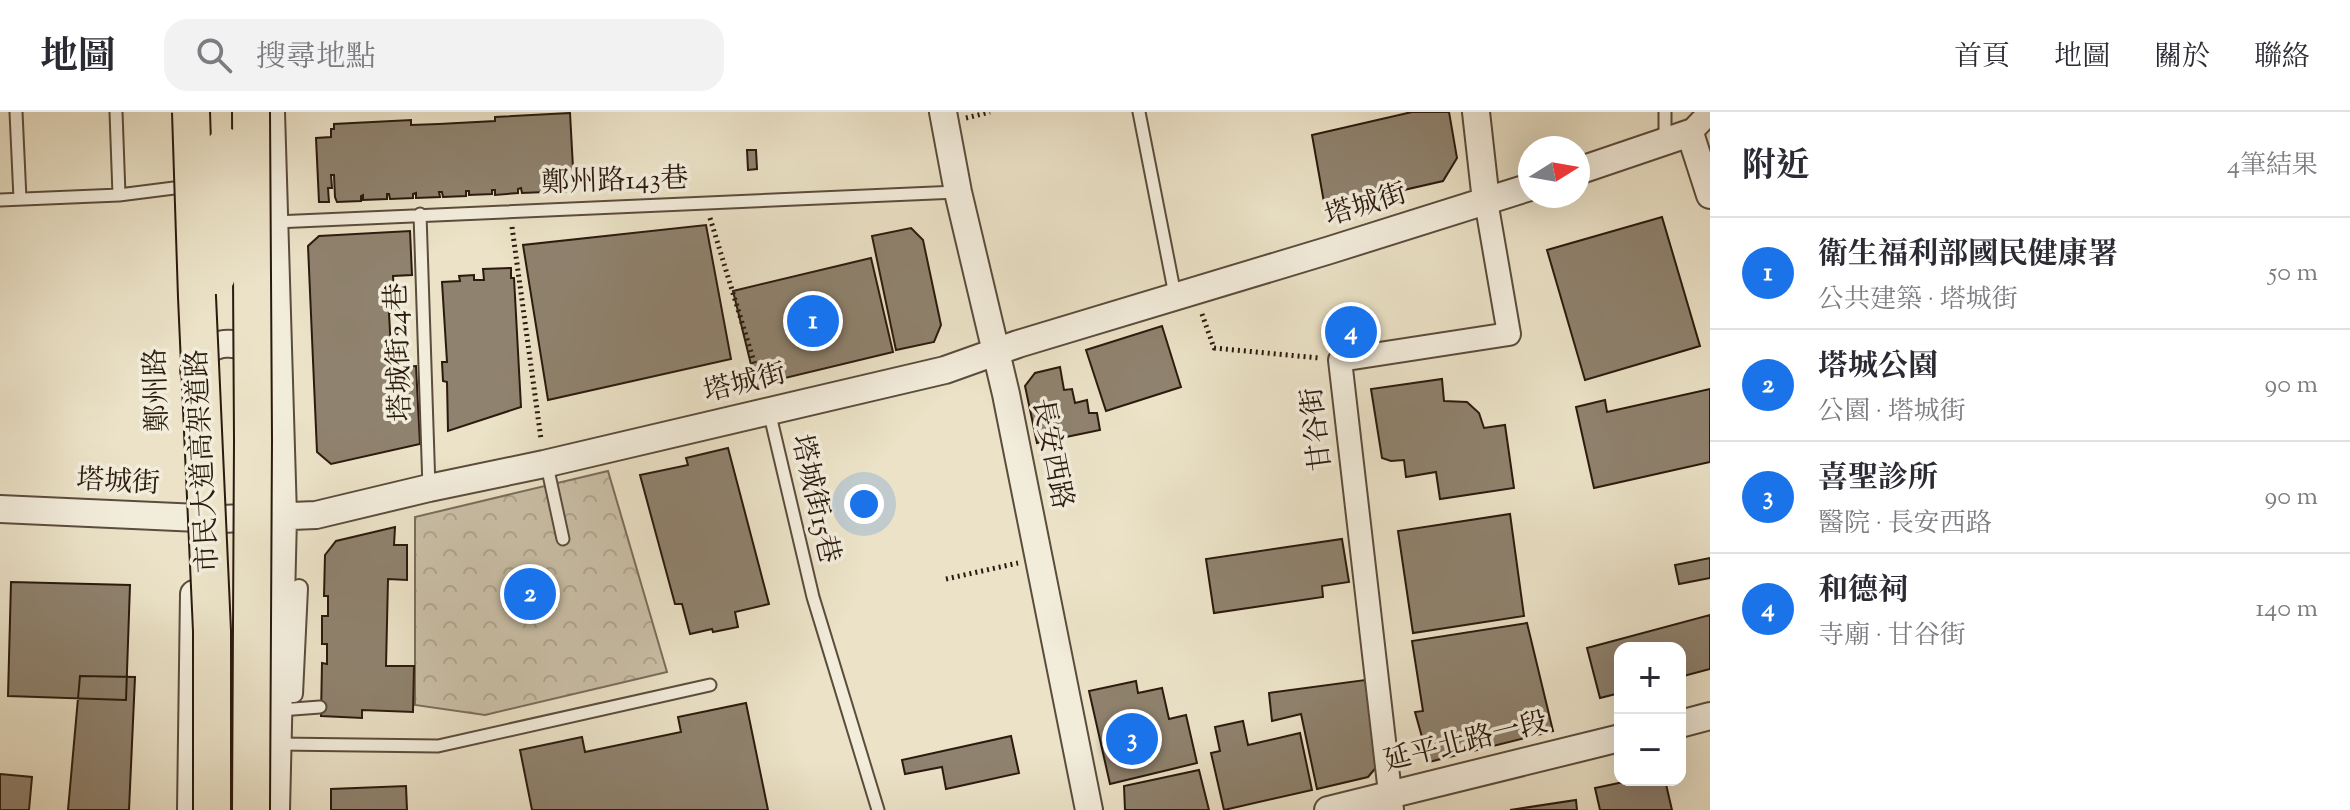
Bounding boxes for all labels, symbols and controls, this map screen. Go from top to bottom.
search box [164,19,724,91]
text: 地圖 [40,32,116,86]
icon: search [192,33,236,77]
text: 搜尋地點 [256,37,376,80]
text: 首頁 [1954,38,2010,78]
text: 地圖 [2054,38,2110,78]
text: 關於 [2154,38,2210,78]
text: 聯絡 [2254,38,2310,78]
north arrow [1518,136,1590,208]
text: 附近 [1742,143,1810,192]
text: 4筆結果 [2227,148,2318,185]
street label: 鄭州路143巷 [541,159,689,205]
street label: 塔城街 [1320,175,1412,237]
text: 衛生福利部國民健康署 [1818,234,2118,277]
text: 1 [1764,255,1772,292]
text: 50 m [2268,255,2318,292]
street label: 塔城街24巷 [378,282,422,422]
text: 公共建築 · 塔城街 [1818,282,2018,319]
pin: 1 [787,291,839,351]
pin: 4 [1325,302,1377,362]
text: 塔城公園 [1818,346,1938,389]
street label: 鄭州路 [137,347,179,433]
street label: 市民大道高架道路 [178,348,230,574]
street label: 塔城街 [699,354,791,414]
text: 2 [1762,367,1774,404]
text: 90 m [2265,367,2318,404]
street label: 甘谷街 [1293,385,1343,473]
text: 公園 · 塔城街 [1818,394,1966,431]
street label: 長安西路 [1021,395,1081,513]
street label: 塔城街15巷 [780,431,848,567]
text: 喜聖診所 [1818,458,1938,501]
street label: 塔城街 [75,461,161,505]
text: 3 [1763,479,1773,516]
text: 90 m [2265,479,2318,516]
your location [844,484,884,524]
text: 醫院 · 長安西路 [1818,506,1992,543]
pin: 2 [504,564,556,624]
text: 和德祠 [1818,570,1908,613]
text: 4 [1761,591,1775,628]
text: 140 m [2255,591,2318,628]
text: 寺廟 · 甘谷街 [1818,618,1966,655]
map controls [1614,642,1686,786]
button: + [1614,642,1686,714]
street label: 延平北路一段 [1380,703,1552,783]
pin: 3 [1106,709,1158,769]
button: − [1614,714,1686,786]

